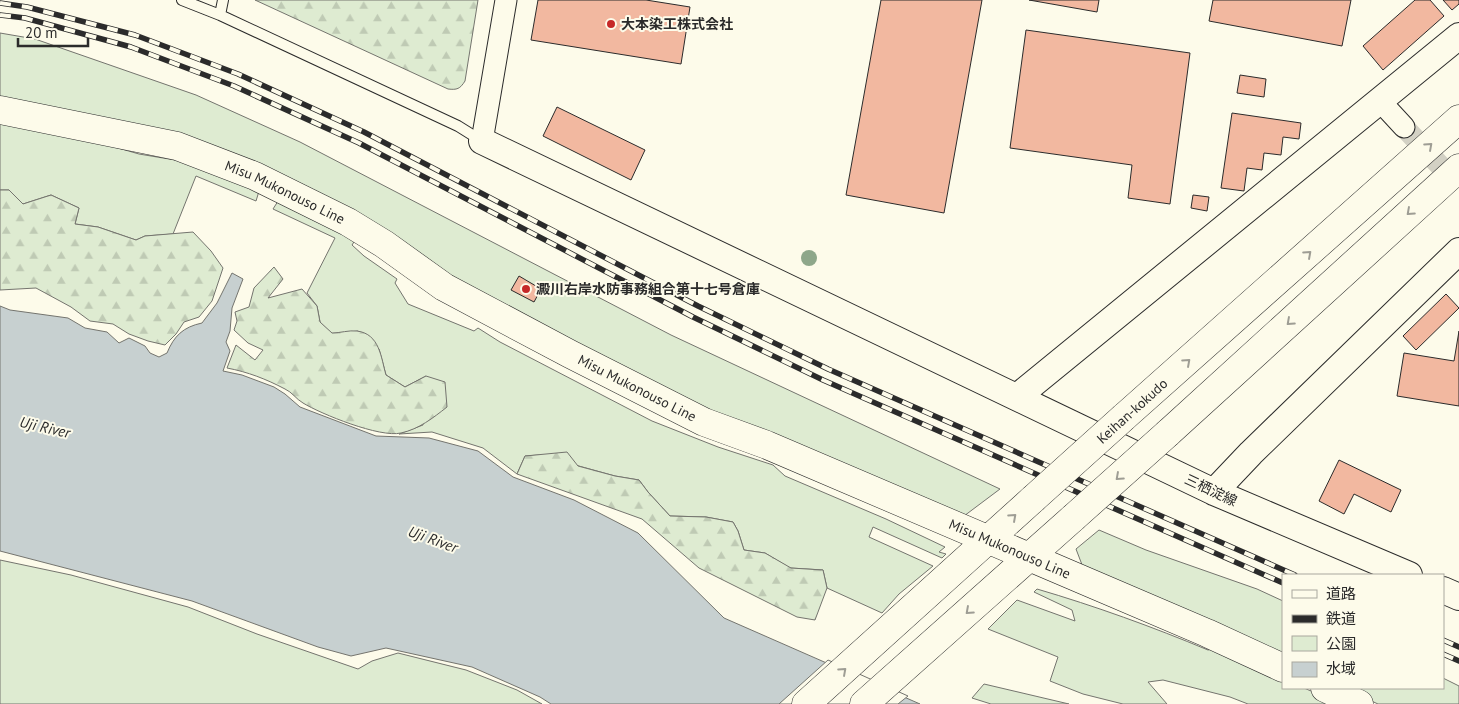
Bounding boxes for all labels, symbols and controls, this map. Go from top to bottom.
scale bar [18,15,88,47]
place label: 大本染工株式会社 [621,15,733,33]
marker: 大本染工株式会社 [605,18,617,30]
text: 20 m [25,23,58,42]
one-way arrow [1424,142,1433,151]
street label: Misu Mukonouso Line [222,156,348,228]
one-way arrow [1407,207,1416,216]
one-way arrow [1302,251,1311,259]
place label: 澱川右岸水防事務組合第十七号倉庫 [536,280,760,298]
marker: 澱川右岸水防事務組合第十七号倉庫 [520,283,532,295]
one-way arrow [1287,316,1296,325]
street label: Misu Mukonouso Line [575,351,699,426]
one-way arrow [1181,358,1190,367]
street label: Keihan-kokudo [1093,374,1171,448]
water label: Uji River [18,412,73,442]
street label: 三栖淀線 [1182,470,1240,510]
one-way arrow [1115,471,1124,480]
one-way arrow [1008,514,1017,523]
street label: Misu Mukonouso Line [946,515,1073,583]
water label: Uji River [406,521,461,557]
legend [1282,574,1444,689]
text: 道路 [1326,584,1356,603]
one-way arrow [965,605,974,614]
text: 鉄道 [1326,609,1356,628]
text: 公園 [1326,634,1356,653]
text: 水域 [1326,659,1356,678]
one-way arrow [837,668,846,677]

